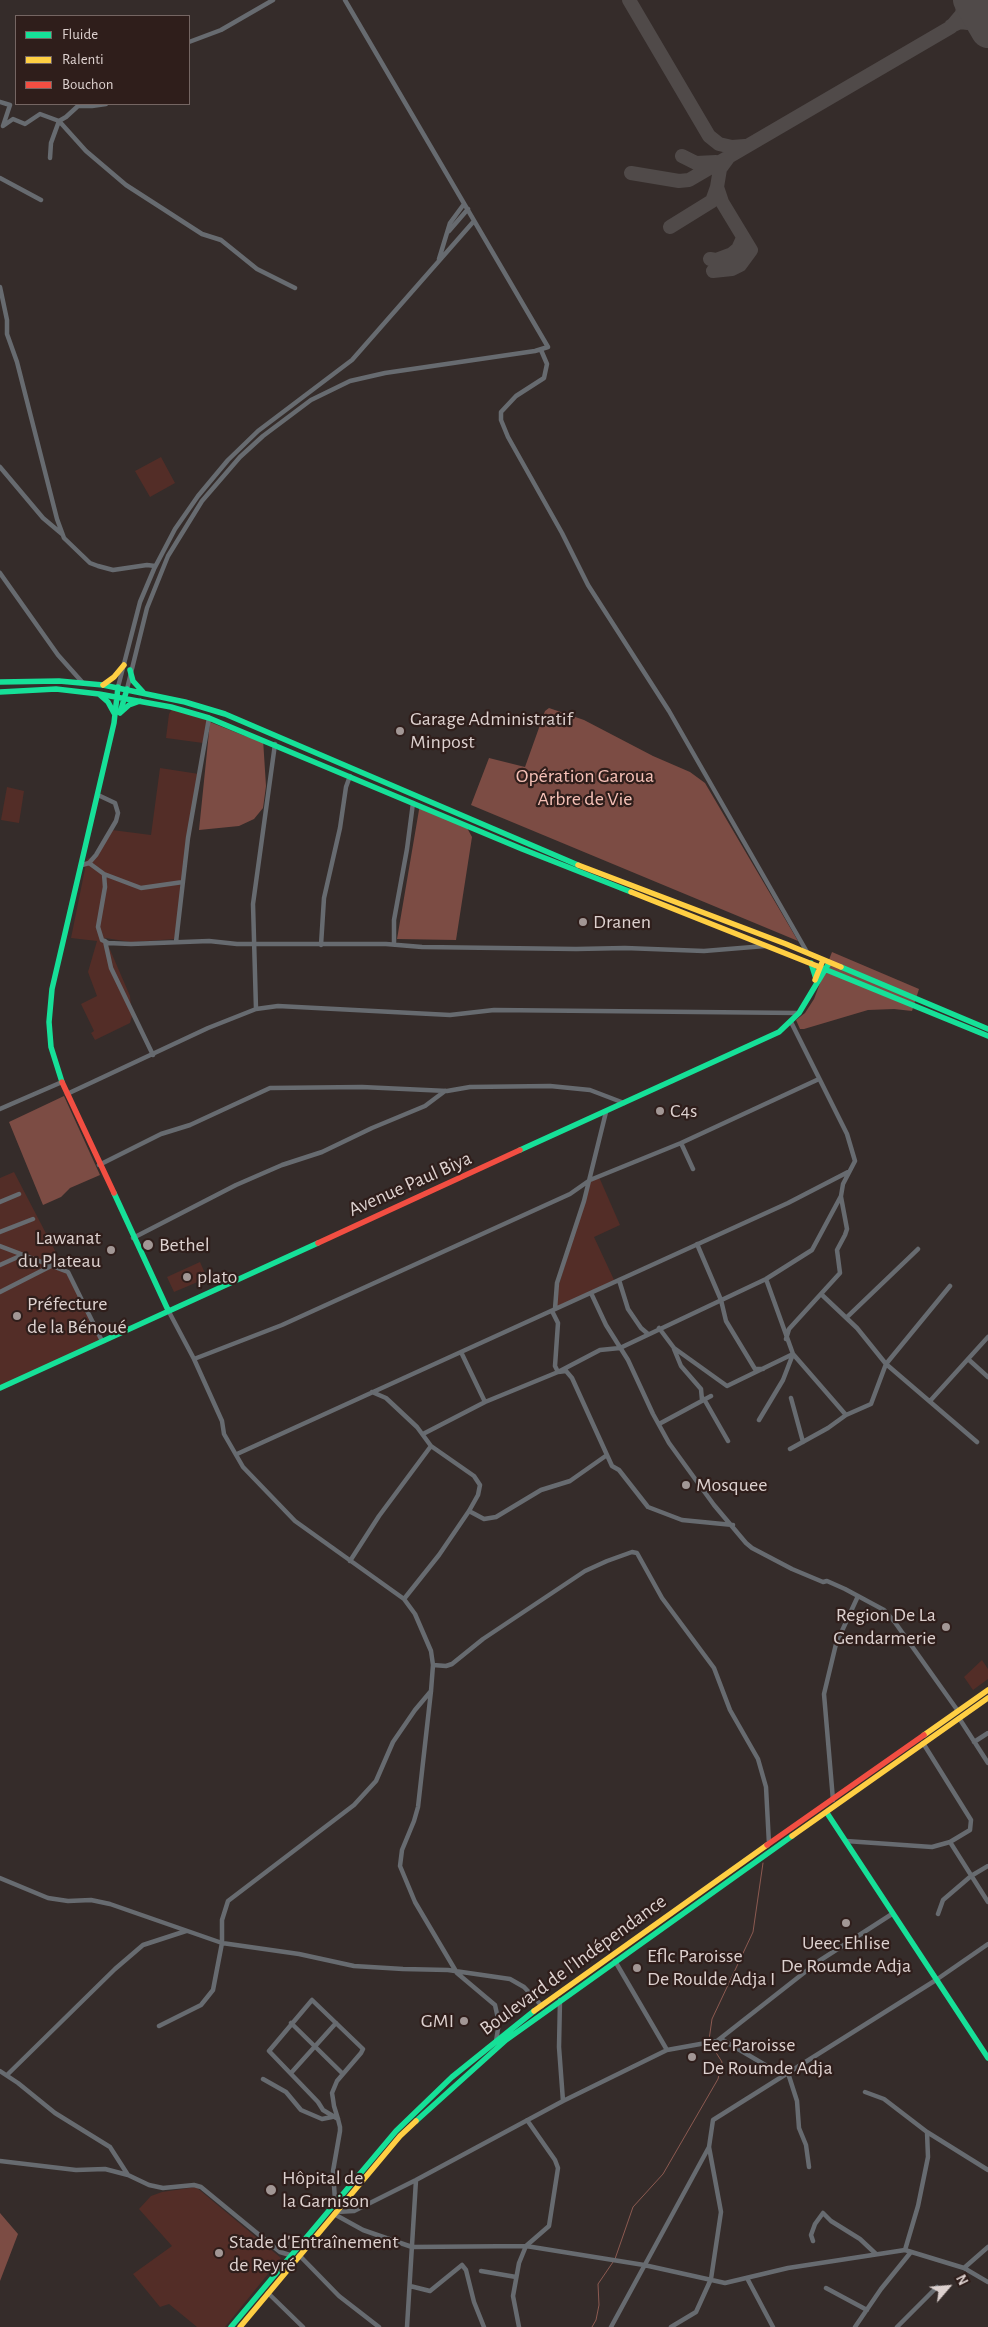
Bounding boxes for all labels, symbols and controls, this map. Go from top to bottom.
legend [15,15,190,105]
text: Fluide [62,27,98,42]
text: Ralenti [62,52,104,67]
text: Bouchon [62,77,113,92]
place label: Garage Administratif Minpost [410,707,573,754]
marker: Garage Administratif Minpost [394,725,406,737]
park label: Opération Garoua Arbre de Vie [516,764,654,811]
place label: Dranen [593,910,651,934]
marker: Dranen [577,916,589,928]
place label: C4s [670,1099,697,1123]
marker: C4s [654,1105,666,1117]
street label: Avenue Paul Biya [345,1146,475,1222]
place label: Lawanat du Plateau [18,1226,101,1273]
place label: Bethel [159,1233,210,1257]
marker: Bethel [141,1238,155,1252]
marker: Lawanat du Plateau [105,1244,117,1256]
place label: plato [197,1265,237,1289]
marker: plato [181,1271,193,1283]
place label: Préfecture de la Bénoué [27,1292,127,1339]
marker: Préfecture de la Bénoué [11,1310,23,1322]
place label: Mosquee [696,1473,767,1497]
marker: Mosquee [680,1479,692,1491]
place label: Region De La Gendarmerie [833,1603,936,1650]
marker: Region De La Gendarmerie [940,1621,952,1633]
street label: Boulevard de l'Indépendance [475,1889,671,2041]
marker: Ueec Ehlise De Roumde Adja [840,1917,852,1929]
place label: Ueec Ehlise De Roumde Adja [781,1931,911,1978]
place label: Eflc Paroisse De Roulde Adja I [647,1944,775,1991]
marker: Eflc Paroisse De Roulde Adja I [631,1962,643,1974]
place label: GMI [421,2009,454,2033]
marker: GMI [458,2015,470,2027]
place label: Eec Paroisse De Roumde Adja [702,2033,833,2080]
marker: Eec Paroisse De Roumde Adja [686,2051,698,2063]
place label: Hôpital de la Garnison [282,2166,369,2213]
marker: Hôpital de la Garnison [264,2183,278,2197]
place label: Stade d'Entraînement de Reyré [229,2230,399,2277]
marker: Stade d'Entraînement de Reyré [213,2247,225,2259]
north arrow [923,2262,973,2312]
text: N [953,2273,970,2288]

